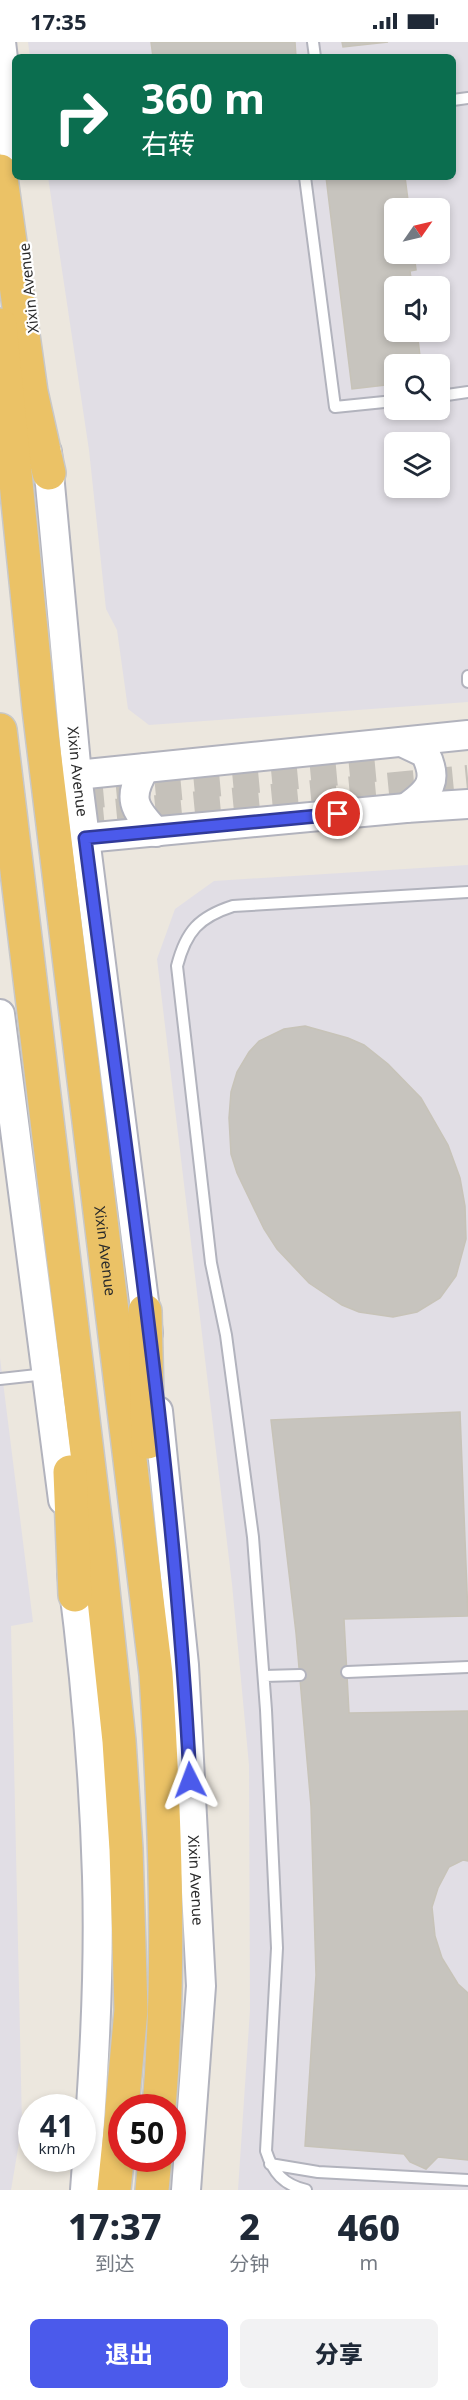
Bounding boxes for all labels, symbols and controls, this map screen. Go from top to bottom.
text: 17:35 [30,6,87,36]
text: 360 m [141,69,265,126]
icon: right [42,78,120,156]
text: 右转 [141,125,195,162]
north arrow [384,198,450,264]
map controls [384,198,450,498]
street label: Xixin Avenue [13,242,43,334]
button: sound [384,276,450,342]
button: search [384,354,450,420]
button: layers [384,432,450,498]
street label: Xixin Avenue [64,726,93,818]
pin [312,788,363,839]
icon: arrive [321,797,354,830]
street label: Xixin Avenue [90,1205,121,1297]
position arrow [158,1748,222,1812]
street label: Xixin Avenue [184,1835,209,1926]
speed limit sign: 50 [108,2094,186,2172]
text: 41 [40,2105,74,2146]
text: km/h [39,2138,75,2158]
text: 17:37 [68,2202,162,2251]
text: 2 [239,2202,260,2251]
text: 460 [338,2203,400,2252]
text: m [359,2249,378,2276]
text: 到达 [95,2250,135,2277]
text: 分钟 [230,2250,270,2277]
button: 退出 [30,2319,228,2388]
button: 分享 [240,2319,438,2388]

